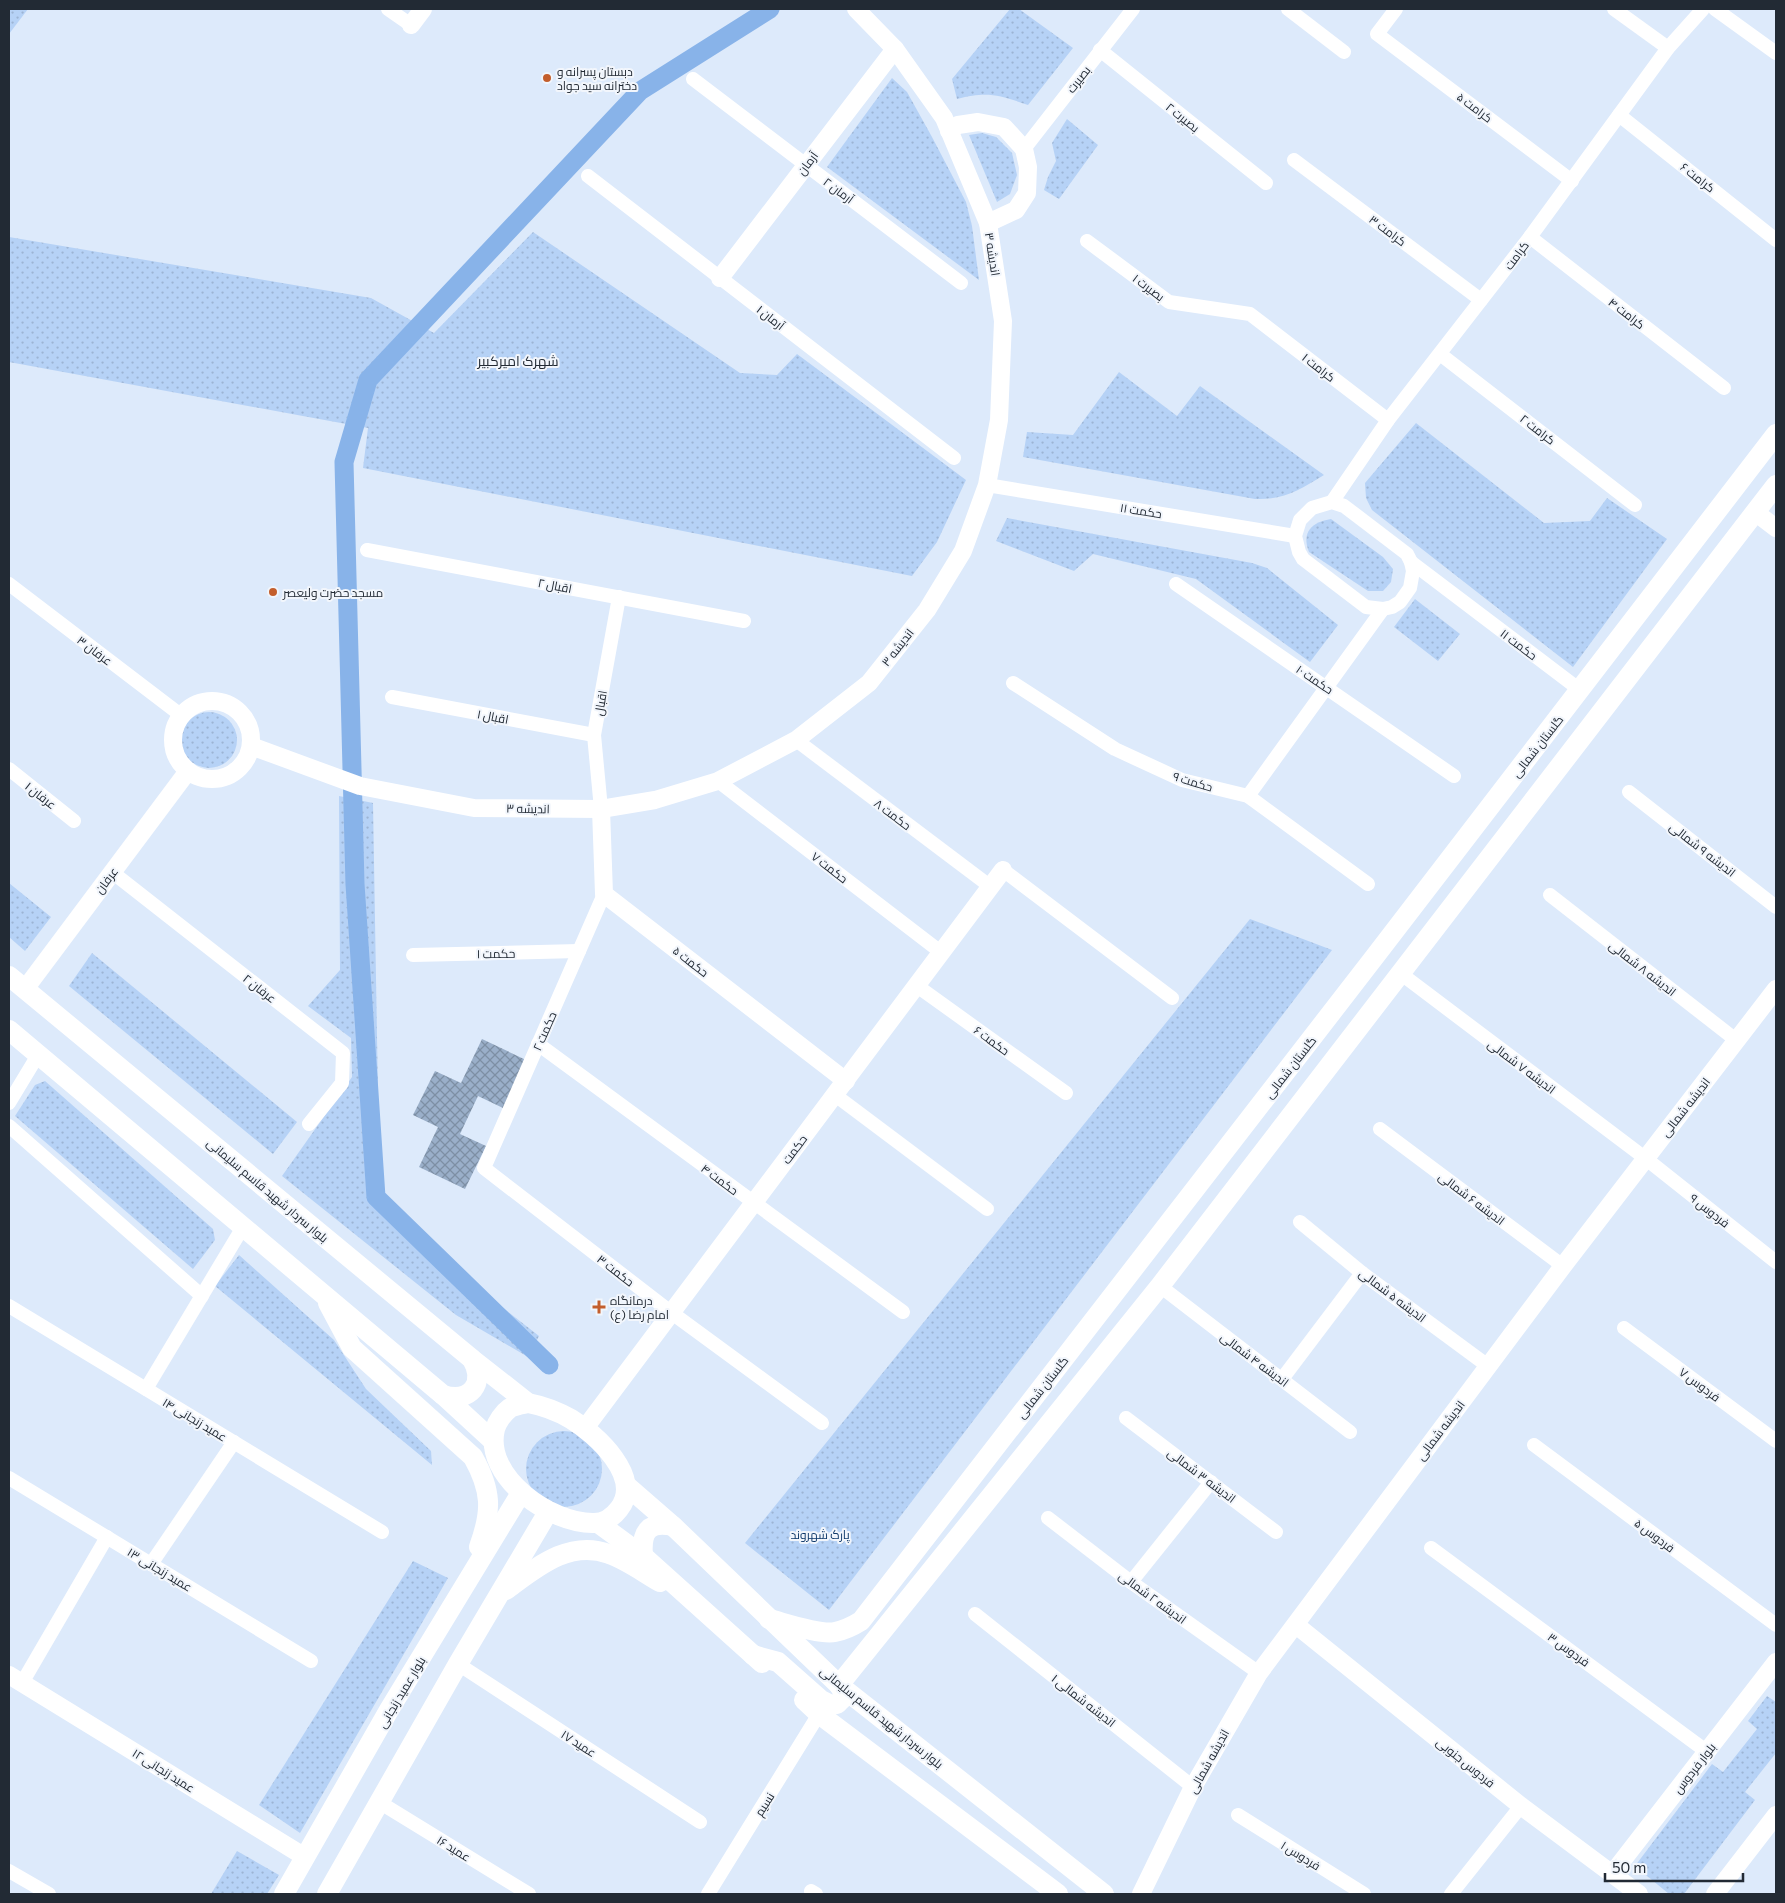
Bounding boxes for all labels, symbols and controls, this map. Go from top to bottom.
street label: بصیرت [1063,63,1094,96]
place label: دبستان پسرانه و دخترانه سید جواد [557,64,637,93]
marker: دبستان پسرانه و دخترانه سید جواد [541,72,553,84]
street label: کرامت ۵ [1454,89,1495,126]
street label: بصیرت ۲ [1163,99,1202,135]
street label: آرمان [794,148,822,178]
street label: کرامت ۶ [1677,159,1718,196]
street label: آرمان ۲ [821,174,858,207]
street label: کرامت ۳ [1366,212,1409,249]
street label: اندیشه ۳ [982,231,1003,277]
street label: کرامت [1501,238,1532,273]
street label: بصیرت ۱ [1130,271,1168,304]
street label: کرامت ۴ [1605,295,1648,332]
street label: آرمان ۱ [754,302,788,334]
street label: کرامت ۱ [1299,350,1338,385]
district label: شهرک امیرکبیر [477,352,558,369]
street label: کرامت ۲ [1517,411,1558,448]
street label: حکمت ۱۱ [1119,500,1163,520]
street label: اقبال ۲ [537,575,573,596]
place label: مسجد حضرت ولیعصر [282,585,383,600]
marker: مسجد حضرت ولیعصر [267,586,279,598]
street label: اندیشه ۳ [878,625,917,669]
street label: حکمت ۱۱ [1498,626,1540,662]
street label: عرفان ۳ [74,632,115,668]
street label: حکمت ۱۰ [1294,662,1336,696]
street label: اقبال [591,689,610,717]
street label: اقبال ۱ [476,706,510,727]
street label: گلستان شمالی [1508,712,1566,780]
street label: حکمت ۹ [1171,768,1215,794]
street label: عرفان ۱ [22,779,59,812]
street label: حکمت ۸ [872,796,914,832]
street label: اندیشه ۳ [506,801,550,816]
street label: اندیشه ۹ شمالی [1667,819,1739,880]
street label: حکمت ۷ [809,848,851,886]
street label: عرفان [92,864,121,897]
street label: اندیشه ۸ شمالی [1606,938,1679,999]
street label: حکمت ۵ [670,943,712,979]
street label: حکمت ۱ [477,946,515,960]
street label: عرفان ۲ [240,971,279,1006]
street label: حکمت ۲ [529,1009,559,1053]
street label: حکمت ۶ [971,1022,1013,1058]
street label: گلستان شمالی [1261,1033,1319,1101]
street label: اندیشه ۷ شمالی [1485,1036,1559,1097]
street label: اندیشه شمالی [1658,1075,1713,1140]
street label: حکمت [779,1132,809,1166]
street label: بلوار سردار شهید قاسم سلیمانی [203,1135,331,1246]
street label: حکمت ۴ [699,1161,741,1197]
street label: اندیشه ۶ شمالی [1436,1169,1508,1228]
street label: فردوس ۹ [1687,1190,1733,1231]
street label: حکمت ۳ [595,1251,637,1289]
street label: اندیشه ۵ شمالی [1356,1265,1429,1325]
place label: درمانگاه امام رضا (ع) [610,1293,669,1323]
marker: درمانگاه امام رضا (ع) [592,1300,606,1314]
street label: اندیشه ۴ شمالی [1218,1329,1292,1390]
street label: گلستان شمالی [1013,1353,1071,1421]
street label: فردوس ۷ [1676,1364,1723,1405]
street label: عمید زنجانی ۱۴ [160,1394,230,1444]
street label: اندیشه شمالی [1413,1397,1468,1463]
street label: اندیشه ۳ شمالی [1165,1445,1239,1506]
street label: فردوس ۵ [1632,1515,1678,1555]
park label: پارک شهروند [790,1527,850,1544]
street label: عمید زنجانی ۱۳ [125,1544,195,1595]
street label: اندیشه ۲ شمالی [1116,1568,1189,1627]
street label: فردوس ۳ [1545,1629,1593,1670]
street label: بلوار عمید زنجانی [374,1654,429,1731]
street label: بلوار سردار شهید قاسم سلیمانی [817,1663,946,1772]
street label: اندیشه شمالی ۱ [1049,1671,1119,1730]
street label: عمید ۱۷ [558,1727,599,1760]
street label: اندیشه شمالی [1185,1727,1232,1796]
street label: فردوس جنوبی [1433,1734,1498,1791]
street label: بلوار فردوس [1670,1740,1719,1797]
street label: عمید زنجانی ۱۲ [130,1745,198,1796]
street label: نسیم [751,1790,778,1819]
street label: عمید ۱۶ [434,1832,473,1865]
street label: فردوس ۱ [1278,1837,1323,1873]
scale bar [1605,1850,1742,1882]
text: 50 m [1612,1858,1646,1876]

